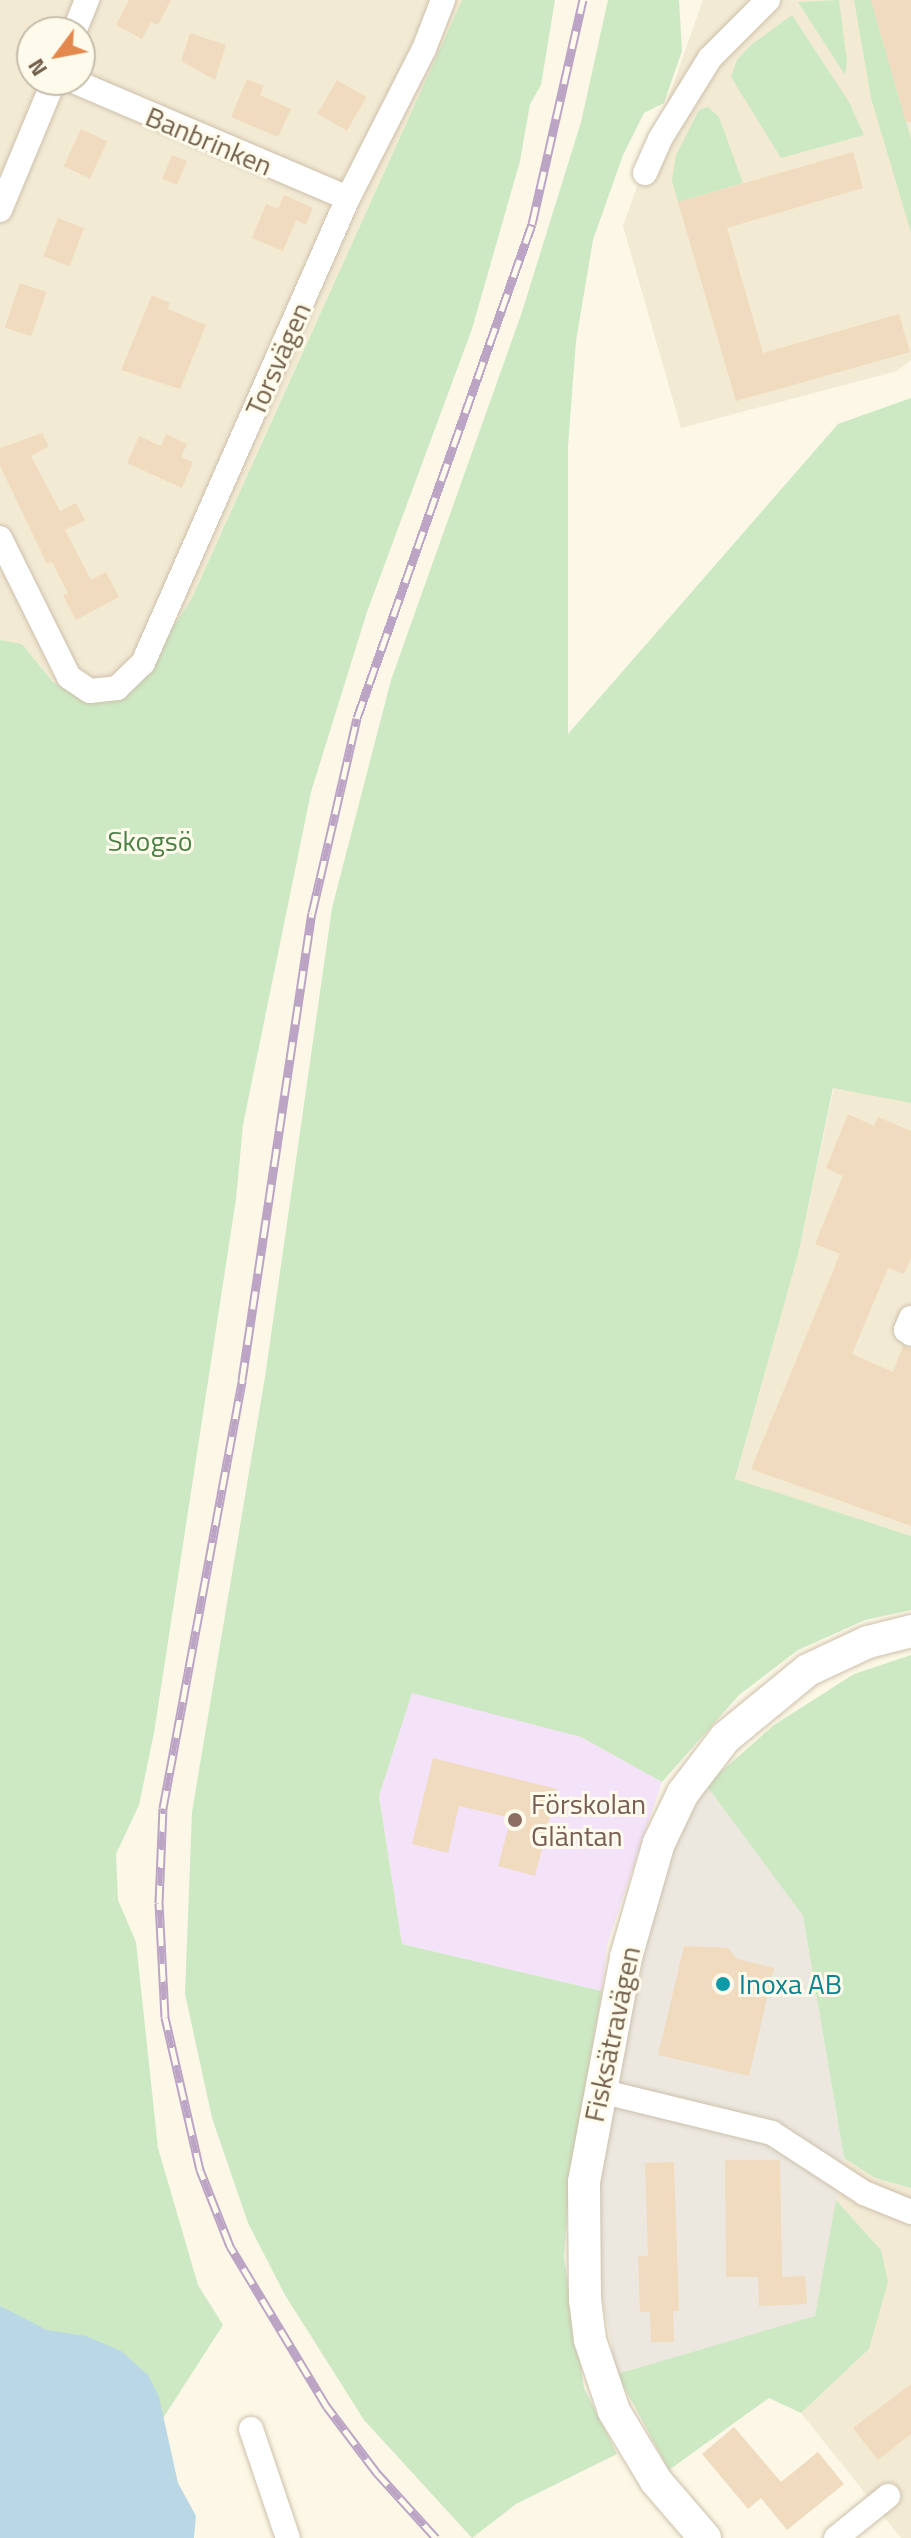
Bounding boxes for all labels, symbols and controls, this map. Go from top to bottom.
north arrow [16,16,96,96]
text: N [19,52,56,83]
street label: Banbrinken [141,99,277,183]
street label: Torsvägen [238,297,318,421]
park label: Skogsö [107,824,193,858]
place label: Förskolan Gläntan [531,1787,646,1853]
marker: Förskolan Gläntan [506,1811,524,1829]
street label: Fisksätravägen [577,1943,647,2125]
place label: Inoxa AB [739,1967,842,2001]
marker: Inoxa AB [714,1975,732,1993]

